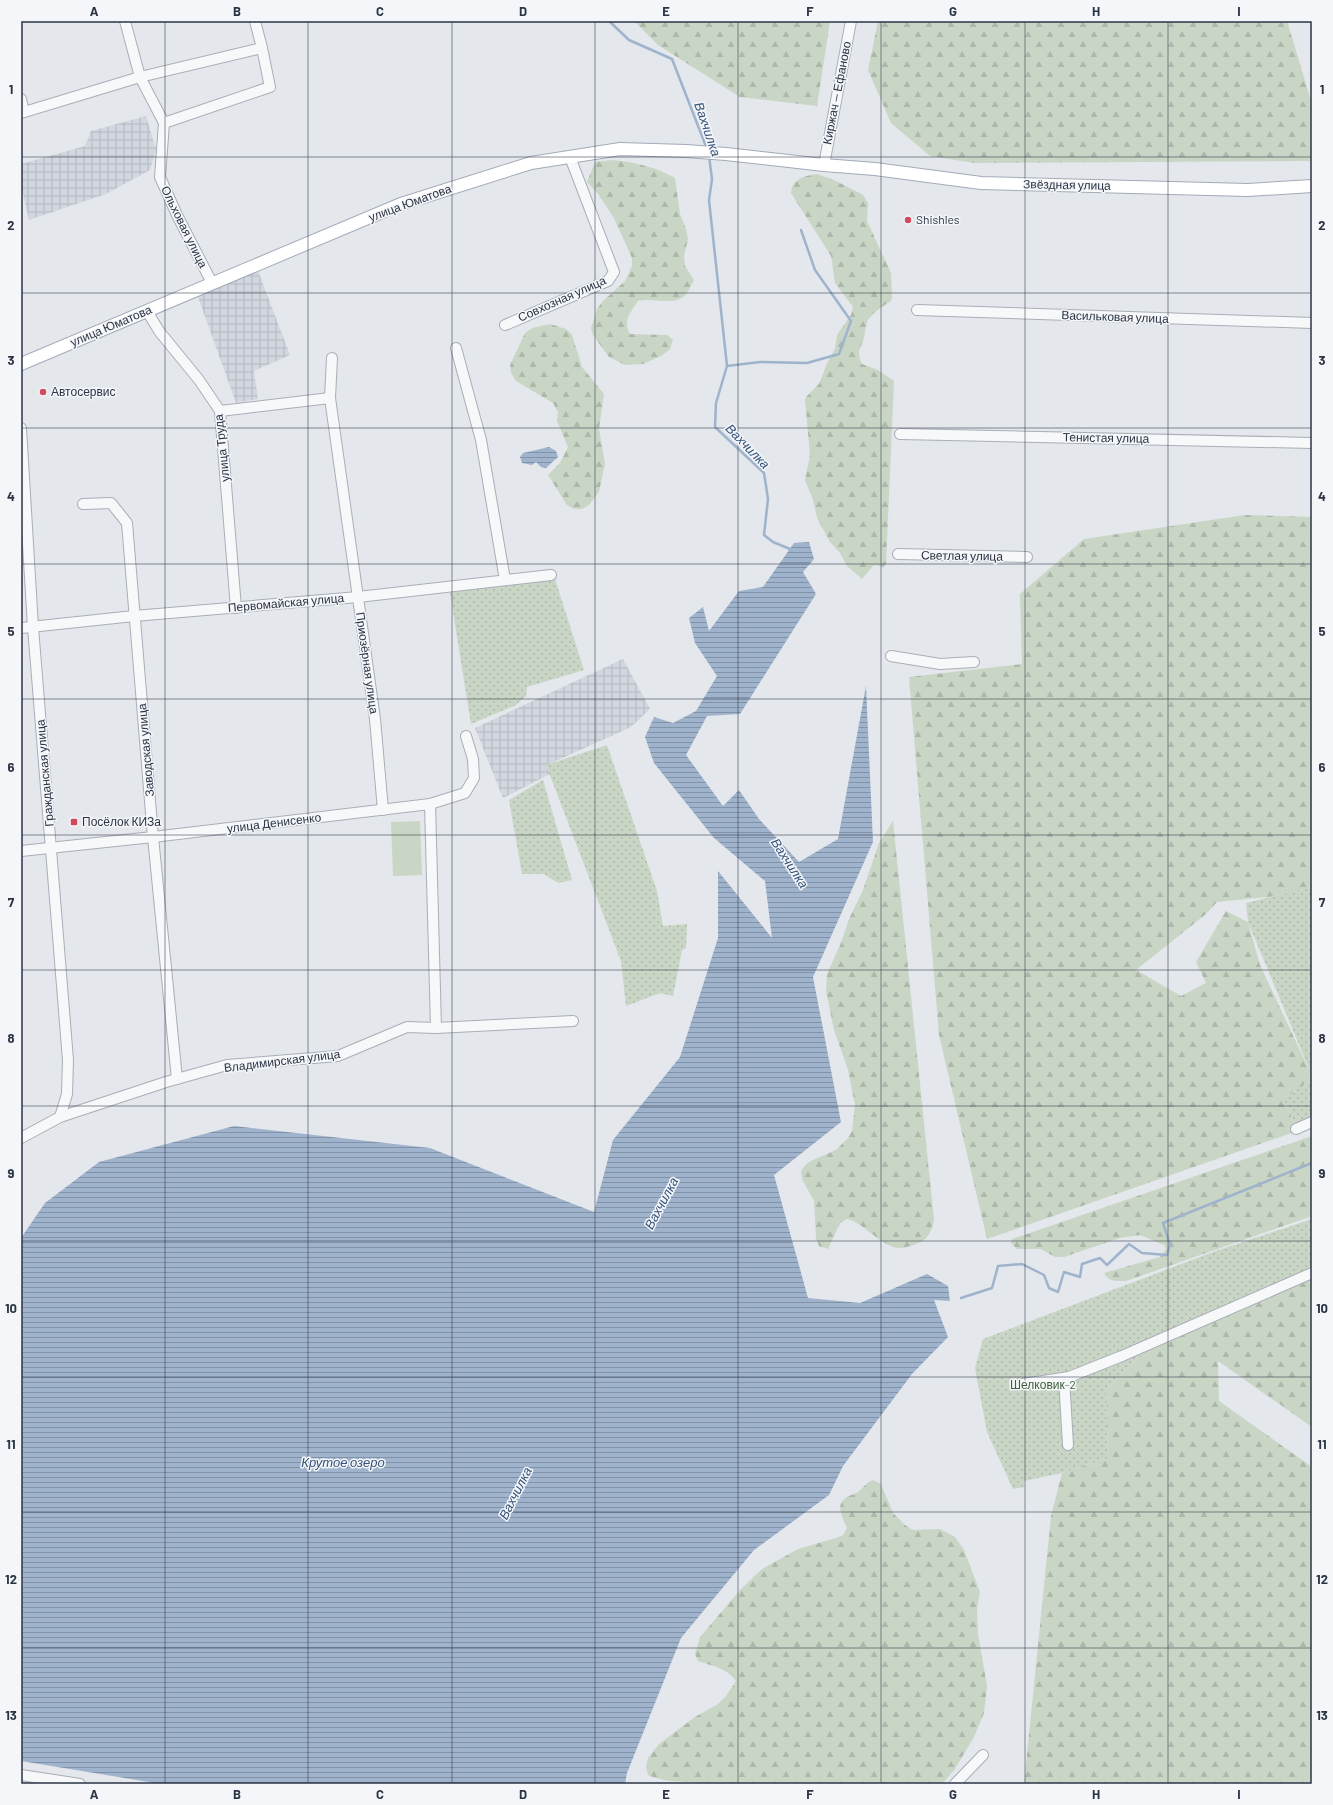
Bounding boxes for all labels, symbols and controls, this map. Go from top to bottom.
text: A [90,3,99,19]
text: B [233,3,241,19]
text: C [376,3,384,19]
text: D [519,3,527,19]
text: E [662,3,670,19]
text: F [806,3,814,19]
text: G [949,3,957,19]
text: H [1092,3,1100,19]
text: I [1237,3,1241,19]
street label: Киржач — Ефаново [819,40,854,146]
text: 1 [9,81,13,97]
text: 1 [1320,81,1324,97]
water label: Вахчилка [691,100,725,158]
street label: Звёздная улица [1023,176,1111,193]
street label: улица Юматова [366,180,454,224]
street label: Ольховая улица [158,183,211,271]
place label: Shishles [916,212,960,226]
marker: Shishles [903,215,913,225]
text: 2 [7,217,15,233]
text: 2 [1318,217,1326,233]
street label: Совхозная улица [515,272,608,325]
street label: улица Юматова [68,302,154,349]
street label: Васильковая улица [1061,307,1169,326]
text: 3 [7,352,15,368]
text: 3 [1318,352,1326,368]
place label: Автосервис [51,384,116,399]
marker: Автосервис [38,387,48,397]
street label: улица Труда [210,413,233,483]
water label: Вахчилка [723,420,773,472]
street label: Тенистая улица [1063,429,1150,446]
text: 4 [7,488,15,504]
text: 4 [1318,488,1326,504]
street label: Светлая улица [921,547,1003,564]
street label: Первомайская улица [227,590,345,615]
street label: Приозёрная улица [353,611,382,715]
text: 5 [7,623,15,639]
text: 5 [1318,623,1326,639]
street label: Заводская улица [134,702,157,797]
street label: Гражданская улица [32,718,57,827]
text: 6 [8,759,15,775]
text: 6 [1319,759,1326,775]
street label: улица Денисенко [226,809,322,836]
place label: Посёлок КИЗа [82,814,161,828]
marker: Посёлок КИЗа [69,817,79,827]
water label: Вахчилка [768,835,812,891]
text: 7 [8,894,15,910]
text: 7 [1319,894,1326,910]
text: 8 [7,1030,15,1046]
text: 8 [1318,1030,1326,1046]
street label: Владимирская улица [223,1046,341,1075]
text: 9 [8,1165,15,1181]
text: 9 [1319,1165,1326,1181]
water label: Вахчилка [641,1174,681,1232]
text: 10 [5,1300,17,1316]
text: 10 [1316,1300,1328,1316]
park label: Шелковик-2 [1010,1377,1076,1391]
text: 11 [6,1436,16,1452]
text: 11 [1317,1436,1327,1452]
water label: Крутое озеро [301,1454,385,1470]
water label: Вахчилка [495,1464,535,1522]
text: 12 [5,1571,17,1587]
text: 12 [1316,1571,1328,1587]
text: 13 [5,1707,17,1723]
text: 13 [1316,1707,1328,1723]
text: A [90,1786,99,1802]
text: B [233,1786,241,1802]
text: C [376,1786,384,1802]
text: D [519,1786,527,1802]
text: E [662,1786,670,1802]
text: F [806,1786,814,1802]
text: G [949,1786,957,1802]
text: H [1092,1786,1100,1802]
text: I [1237,1786,1241,1802]

